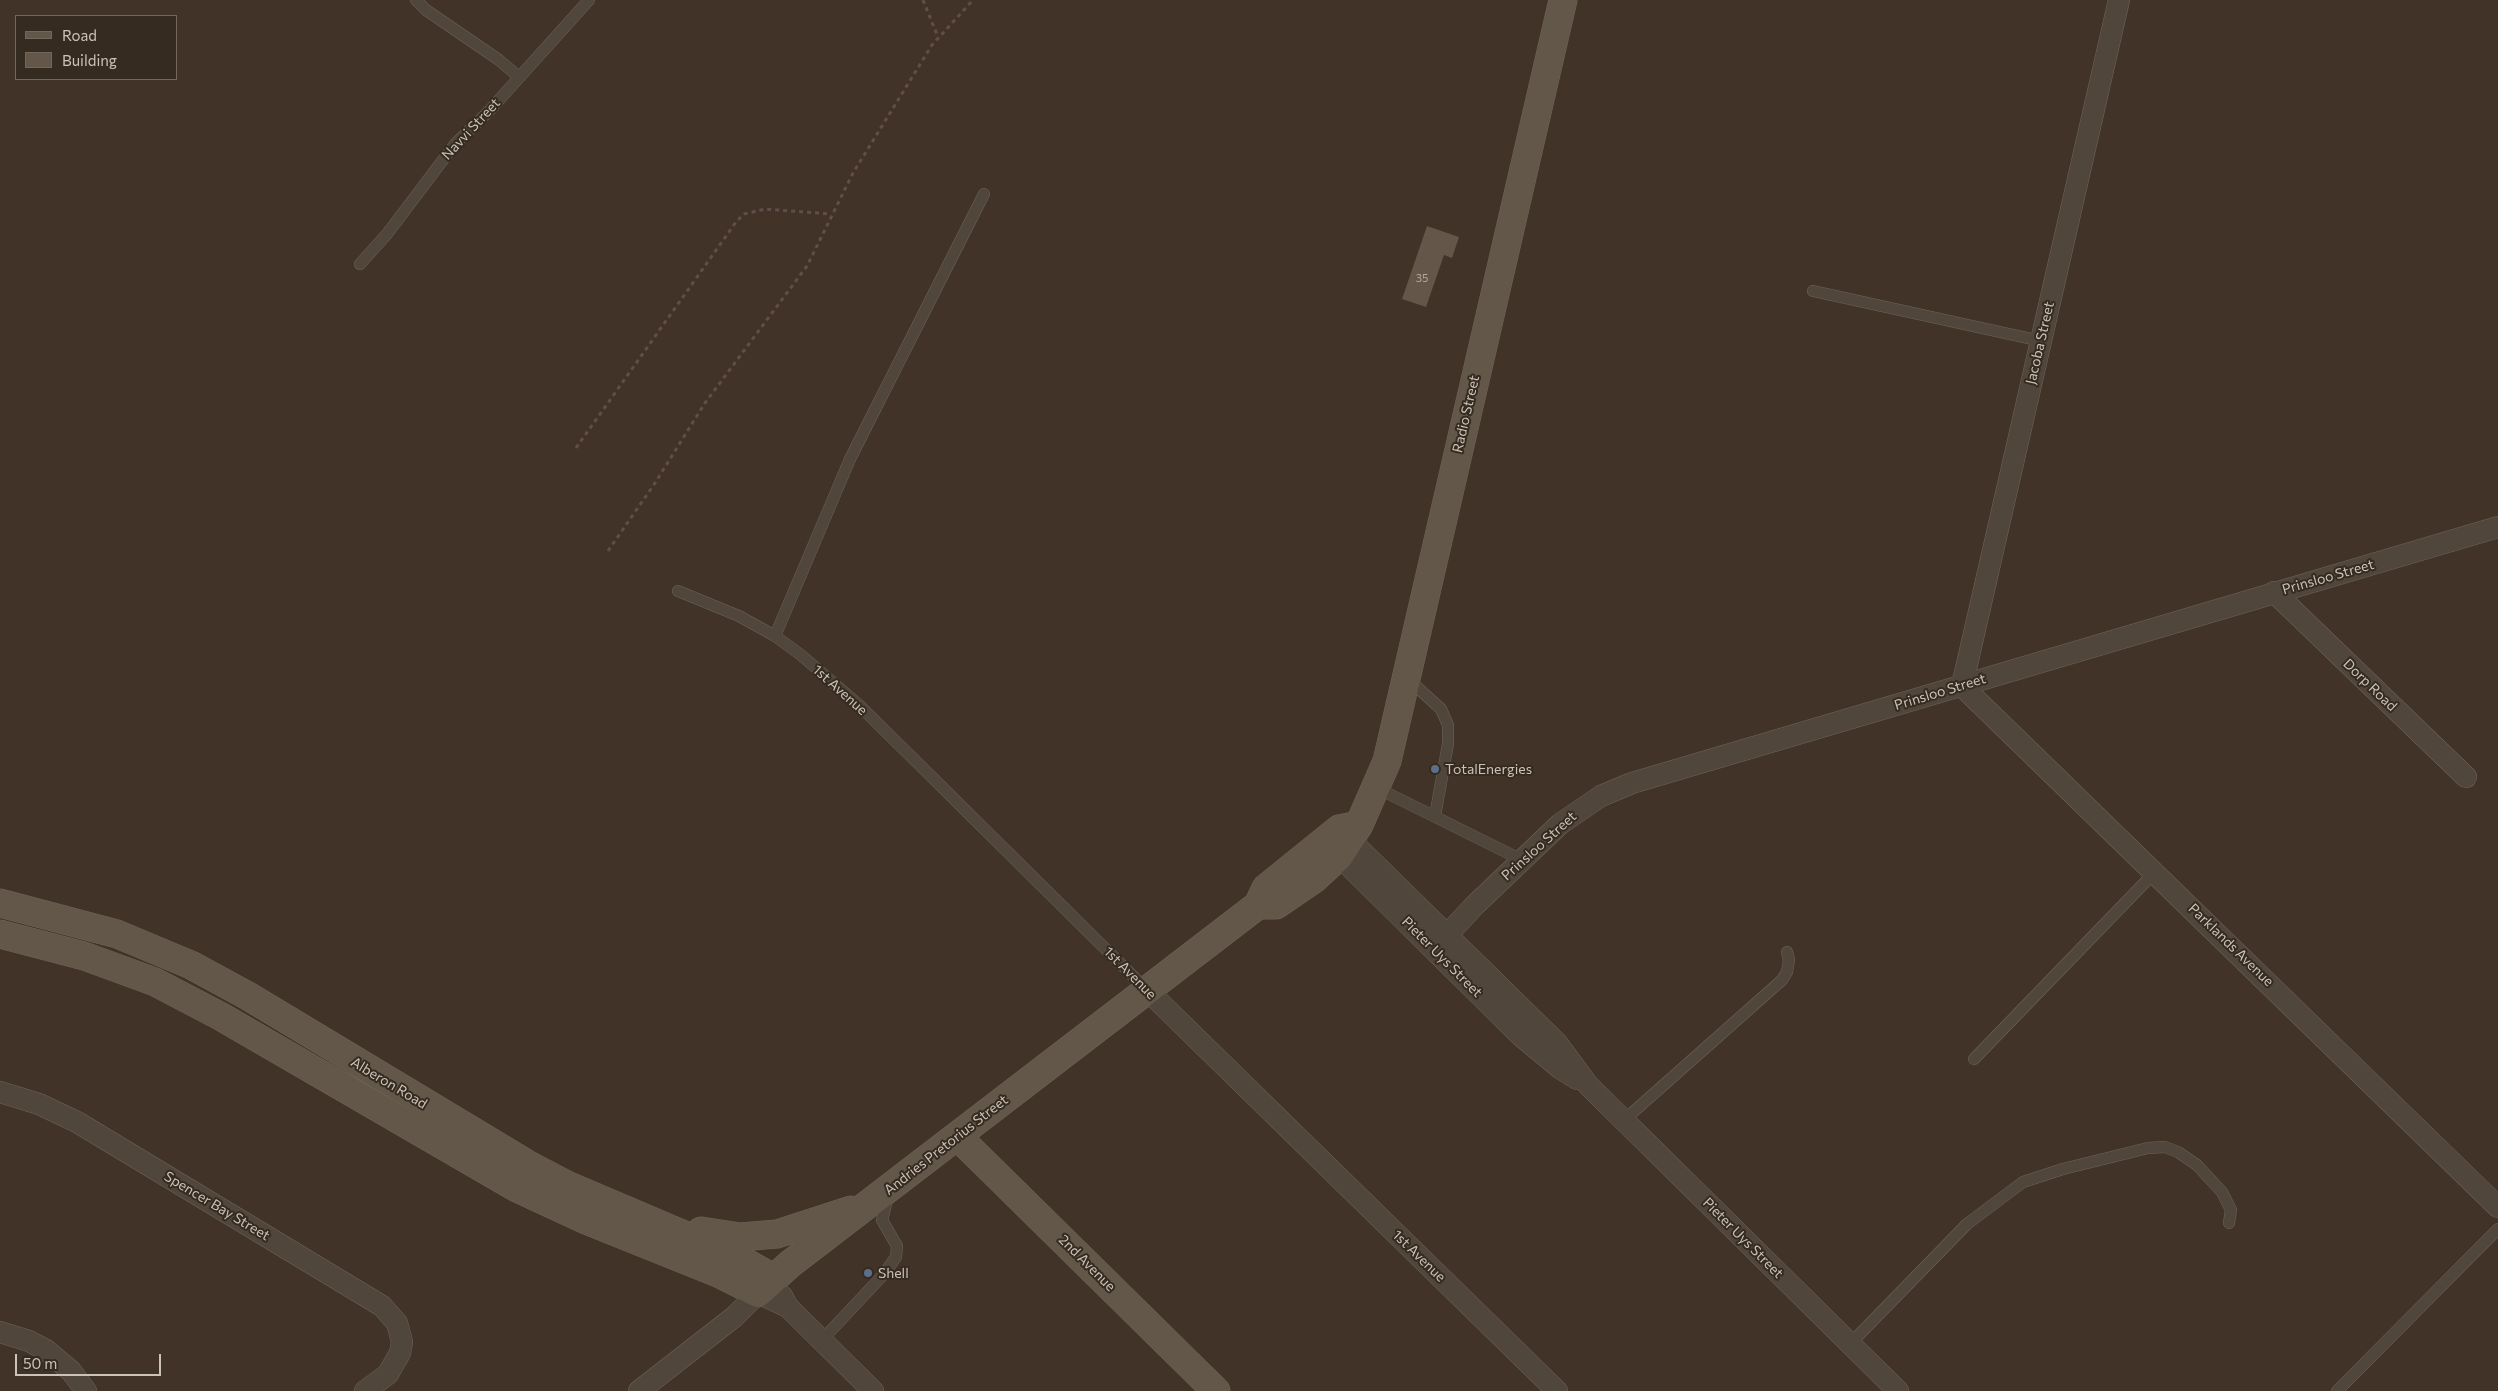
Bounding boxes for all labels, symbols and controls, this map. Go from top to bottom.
legend [15,15,178,80]
text: Road [62,26,97,44]
text: Building [62,51,117,69]
street label: Navvi Street [438,95,504,163]
house number: 35 [1416,271,1428,285]
street label: Jacoba Street [2022,300,2058,386]
street label: Radio Street [1449,374,1483,454]
street label: Prinsloo Street [2280,556,2376,598]
street label: Dorp Road [2340,655,2400,715]
street label: 1st Avenue [809,661,871,719]
street label: Prinsloo Street [1892,670,1988,714]
place label: TotalEnergies [1445,761,1532,777]
marker: TotalEnergies [1429,763,1441,775]
street label: Prinsloo Street [1498,808,1580,884]
street label: Parklands Avenue [2185,900,2277,990]
street label: Pieter Uys Street [1398,913,1486,1001]
street label: 1st Avenue [1100,943,1160,1003]
street label: Alberon Road [348,1054,430,1112]
street label: Andries Pretorius Street [881,1091,1011,1199]
street label: Spencer Bay Street [161,1168,273,1244]
street label: Pieter Uys Street [1699,1194,1787,1282]
street label: 1st Avenue [1389,1227,1449,1285]
street label: 2nd Avenue [1055,1231,1119,1295]
place label: Shell [878,1265,909,1281]
marker: Shell [862,1267,874,1279]
scale bar [18,1344,164,1376]
text: 50 m [23,1354,57,1372]

